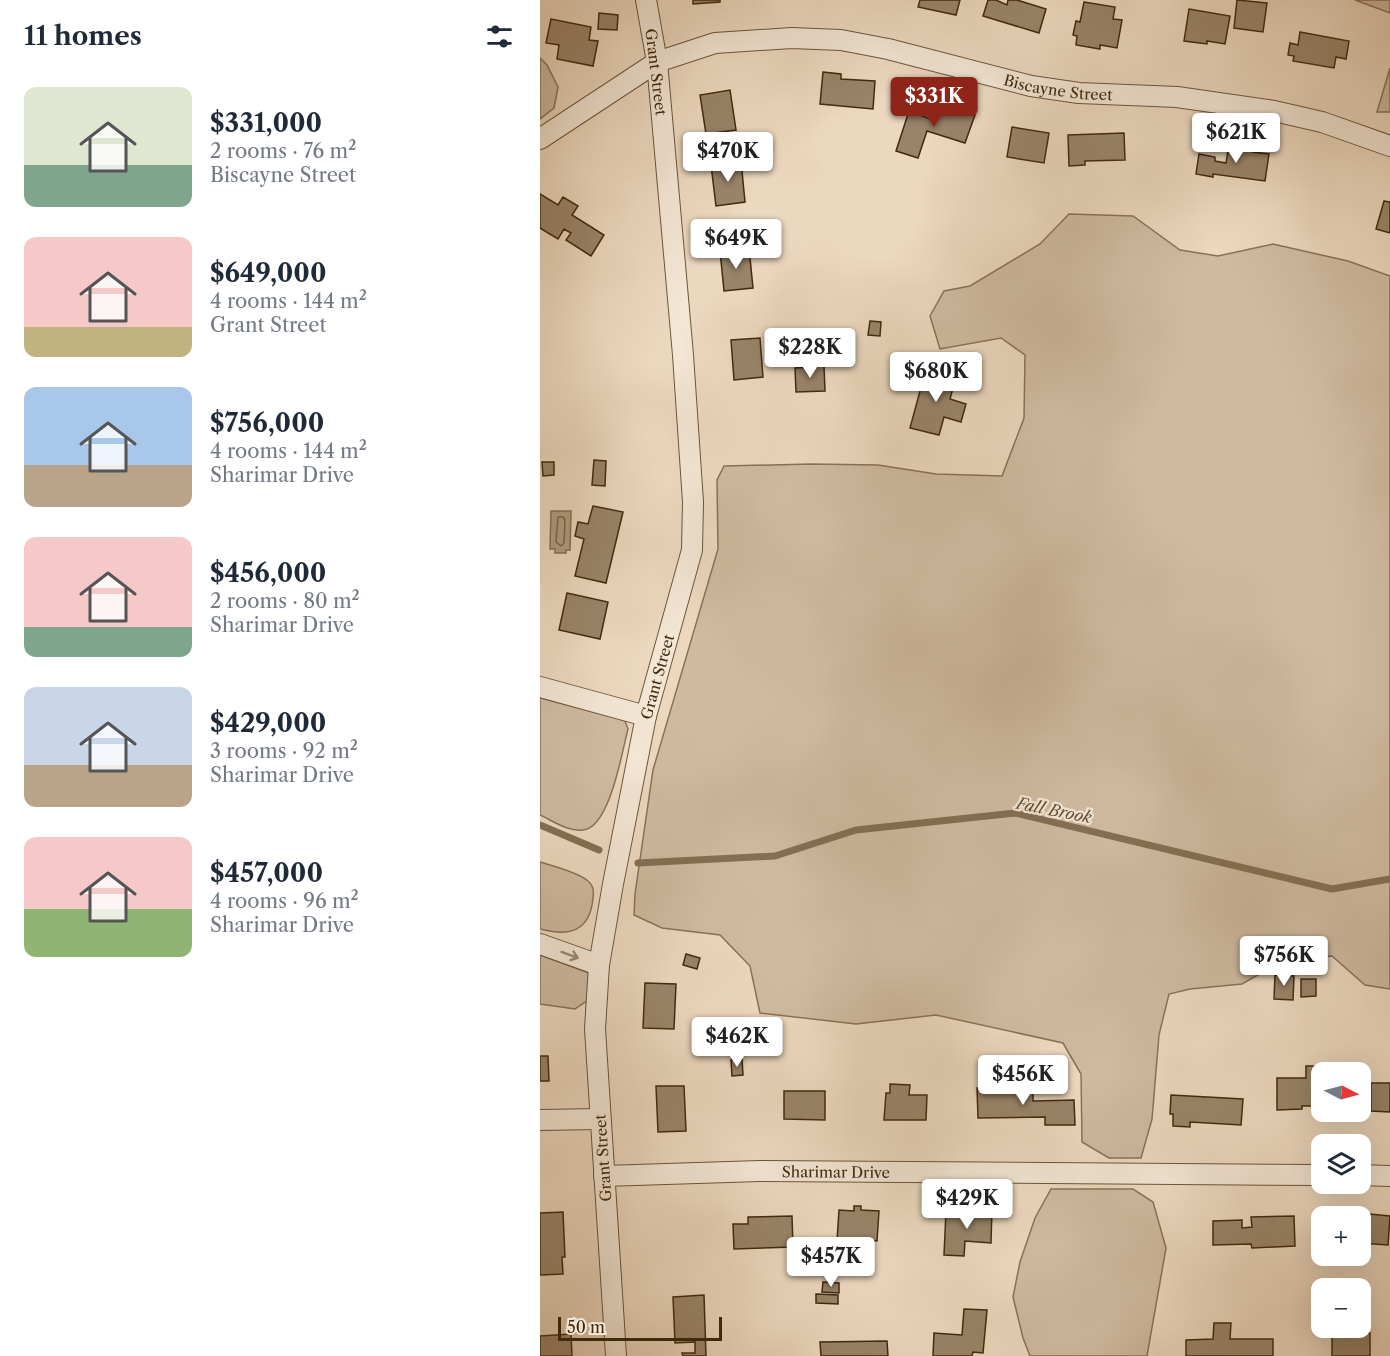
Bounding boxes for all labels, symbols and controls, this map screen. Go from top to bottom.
text: 11 homes [24,20,142,52]
icon: filters [483,20,516,53]
street label: Grant Street [641,27,671,117]
street label: Biscayne Street [1002,70,1114,104]
pin: $331K [892,77,976,128]
text: $331K [905,84,963,108]
text: $331,000 [210,107,322,139]
icon: home [72,111,144,183]
pin: $621K [1194,113,1278,164]
text: $621K [1206,120,1266,144]
pin: $470K [686,132,770,183]
text: 2 rooms · 76 m² [210,139,356,163]
text: $470K [697,139,759,163]
text: Biscayne Street [210,163,356,187]
pin: $649K [694,219,778,270]
text: $649K [705,226,767,250]
text: $649,000 [210,257,326,289]
icon: home [72,261,144,333]
text: 4 rooms · 144 m² [210,289,367,313]
text: Grant Street [210,313,327,337]
pin: $228K [768,328,852,379]
text: $228K [778,335,842,359]
pin: $680K [894,352,978,403]
text: $680K [904,359,968,383]
text: $756,000 [210,407,324,439]
icon: home [72,411,144,483]
text: 4 rooms · 144 m² [210,439,367,463]
text: Sharimar Drive [210,463,354,487]
text: $456,000 [210,557,326,589]
icon: home [72,561,144,633]
text: 2 rooms · 80 m² [210,589,360,613]
text: Sharimar Drive [210,613,354,637]
street label: Grant Street [636,631,678,721]
text: $429,000 [210,707,326,739]
icon: home [72,711,144,783]
text: 3 rooms · 92 m² [210,739,358,763]
text: Sharimar Drive [210,763,354,787]
water label: Fall Brook [1013,793,1094,827]
text: $457,000 [210,857,323,889]
icon: home [72,861,144,933]
text: 4 rooms · 96 m² [210,889,359,913]
text: Sharimar Drive [210,913,354,937]
pin: $756K [1242,936,1326,987]
text: $756K [1254,943,1314,967]
one-way arrow [560,950,578,961]
pin: $462K [695,1017,779,1068]
text: $462K [706,1024,768,1048]
pin: $456K [981,1055,1065,1106]
text: $456K [992,1062,1054,1086]
north arrow [1311,1062,1371,1122]
map controls [1311,1062,1371,1338]
street label: Grant Street [590,1113,616,1202]
button: layers [1311,1134,1371,1194]
street label: Sharimar Drive [782,1162,890,1181]
pin: $429K [925,1179,1009,1230]
text: $429K [936,1186,998,1210]
button: + [1311,1206,1371,1266]
pin: $457K [789,1237,873,1288]
text: $457K [801,1244,861,1268]
button: − [1311,1278,1371,1338]
scale bar [558,1314,722,1342]
text: 50 m [567,1317,605,1337]

